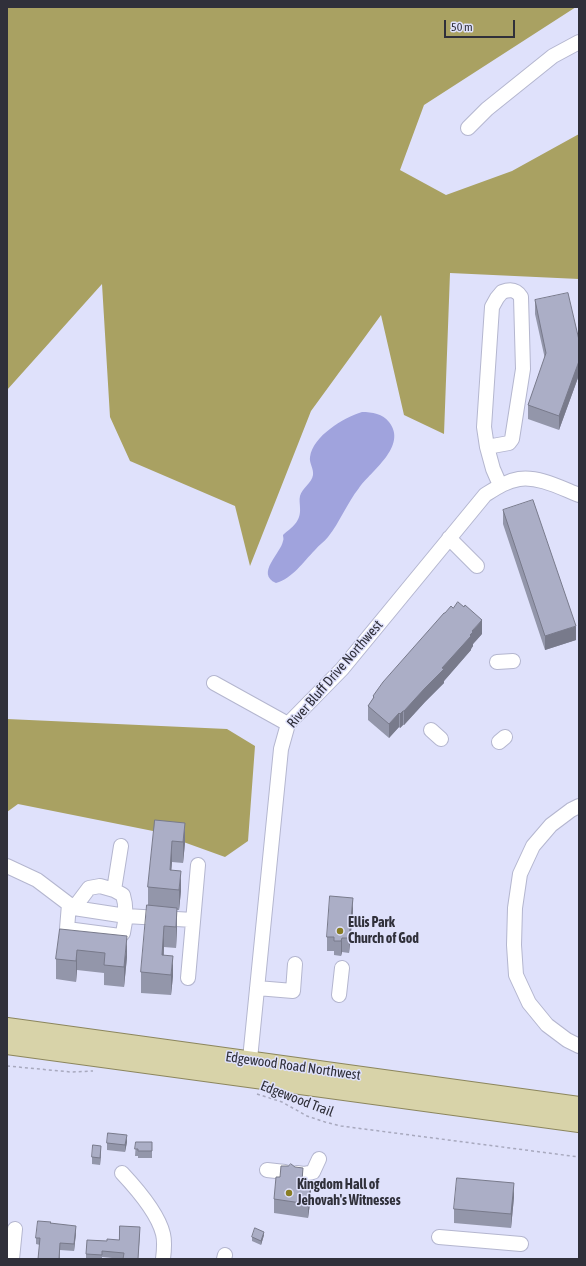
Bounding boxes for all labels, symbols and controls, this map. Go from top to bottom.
scale bar [446,12,517,38]
text: 50 m [451,20,473,34]
street label: River Bluff Drive Northwest [284,617,386,731]
place label: Ellis Park Church of God [348,915,419,948]
marker: Ellis Park Church of God [335,926,345,936]
street label: Edgewood Road Northwest [224,1048,362,1084]
street label: Edgewood Trail [258,1077,336,1121]
place label: Kingdom Hall of Jehovah's Witnesses [297,1177,401,1210]
marker: Kingdom Hall of Jehovah's Witnesses [284,1188,294,1198]

